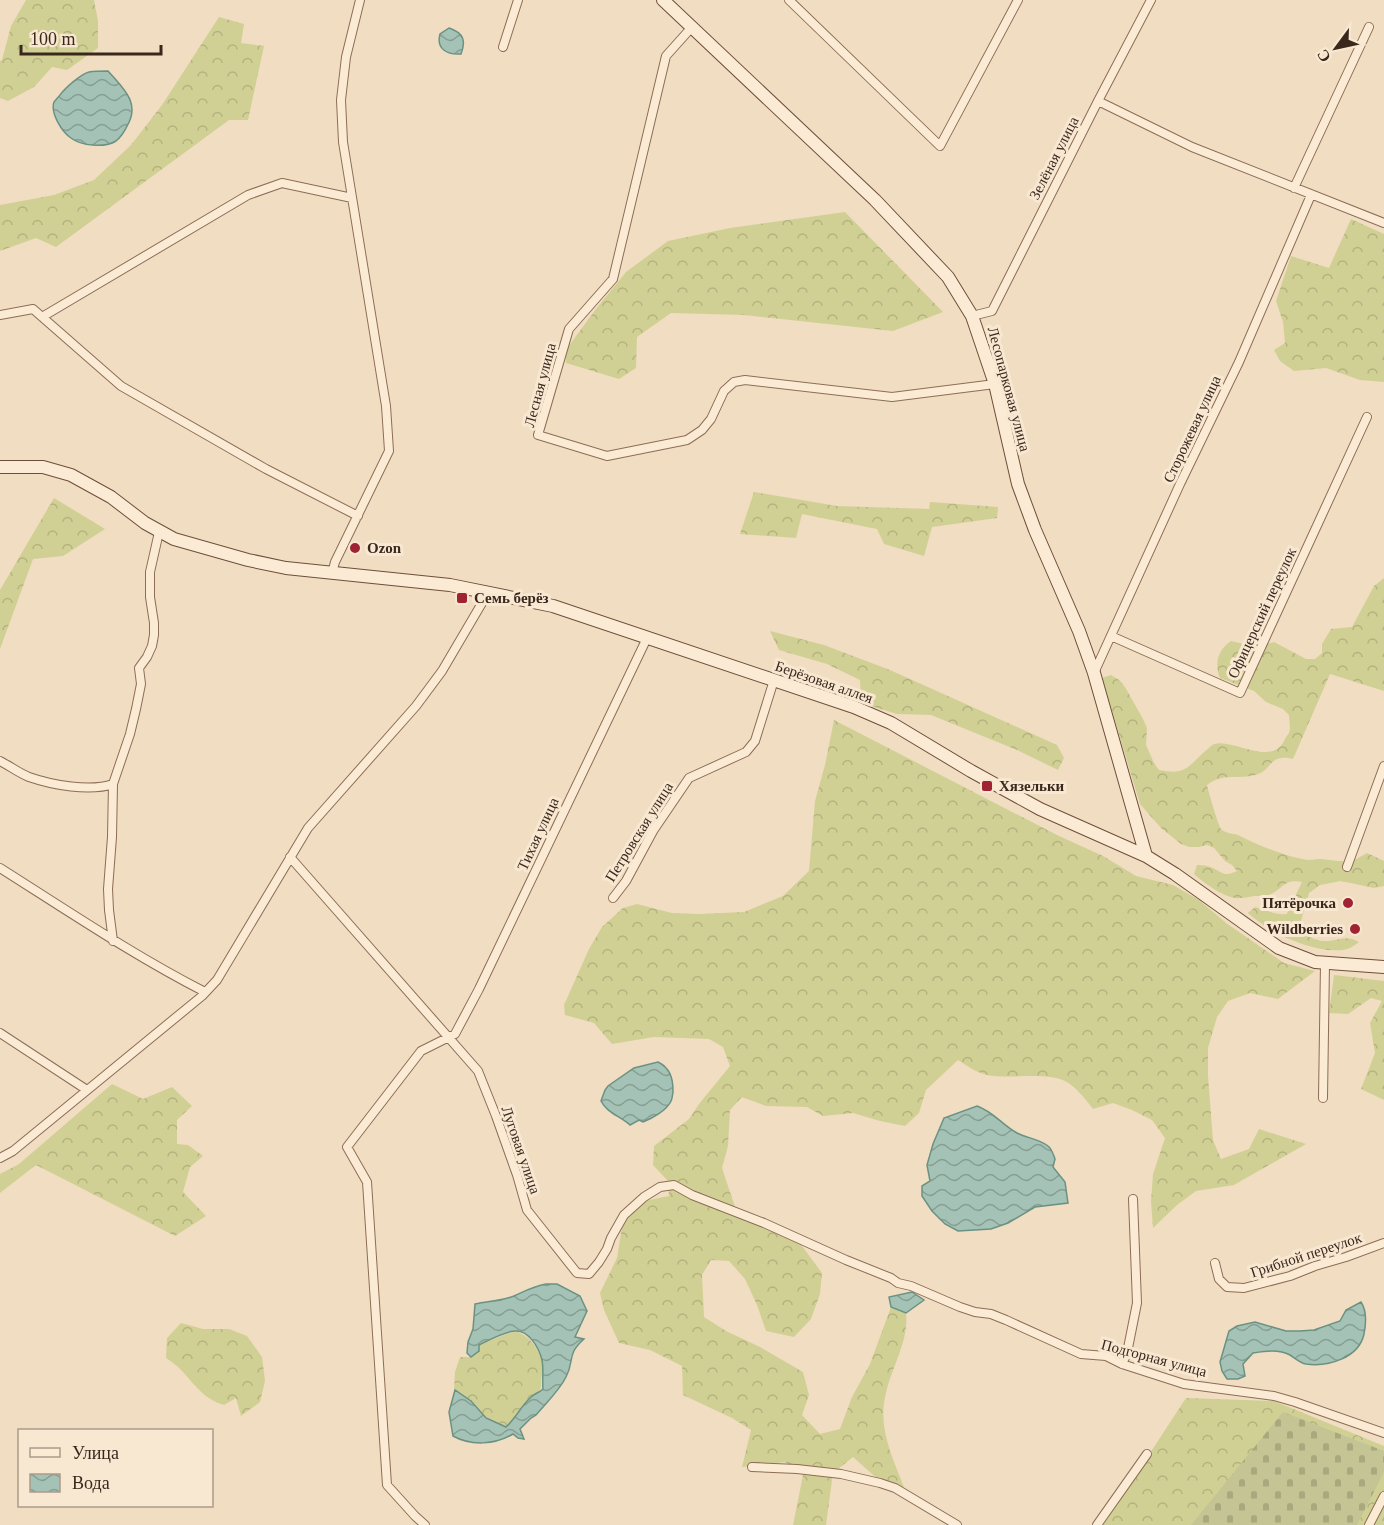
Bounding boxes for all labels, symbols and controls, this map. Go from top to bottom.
scale bar [21,18,160,56]
north arrow [1306,18,1366,78]
text: 100 m [30,29,76,49]
text: С [1314,46,1334,65]
street label: Зелёная улица [1026,114,1082,202]
street label: Лесопарковая улица [985,325,1033,454]
street label: Лесная улица [521,341,559,429]
street label: Сторожевая улица [1160,373,1224,485]
place label: Ozon [367,540,402,556]
marker: Ozon [348,541,362,555]
street label: Офицерский переулок [1225,545,1300,681]
place label: Семь берёз [474,590,549,606]
marker: Семь берёз [455,591,469,605]
street label: Берёзовая аллея [773,658,875,706]
place label: Хязельки [999,778,1065,794]
street label: Петровская улица [602,779,676,885]
marker: Хязельки [980,779,994,793]
street label: Тихая улица [514,795,562,873]
place label: Пятёрочка [1262,895,1336,911]
marker: Пятёрочка [1341,896,1355,910]
place label: Wildberries [1267,921,1343,937]
marker: Wildberries [1348,922,1362,936]
street label: Луговая улица [498,1104,544,1196]
street label: Грибной переулок [1248,1229,1364,1280]
street label: Подгорная улица [1099,1336,1209,1380]
legend [18,1429,213,1507]
text: Улица [72,1443,119,1463]
text: Вода [72,1473,110,1493]

